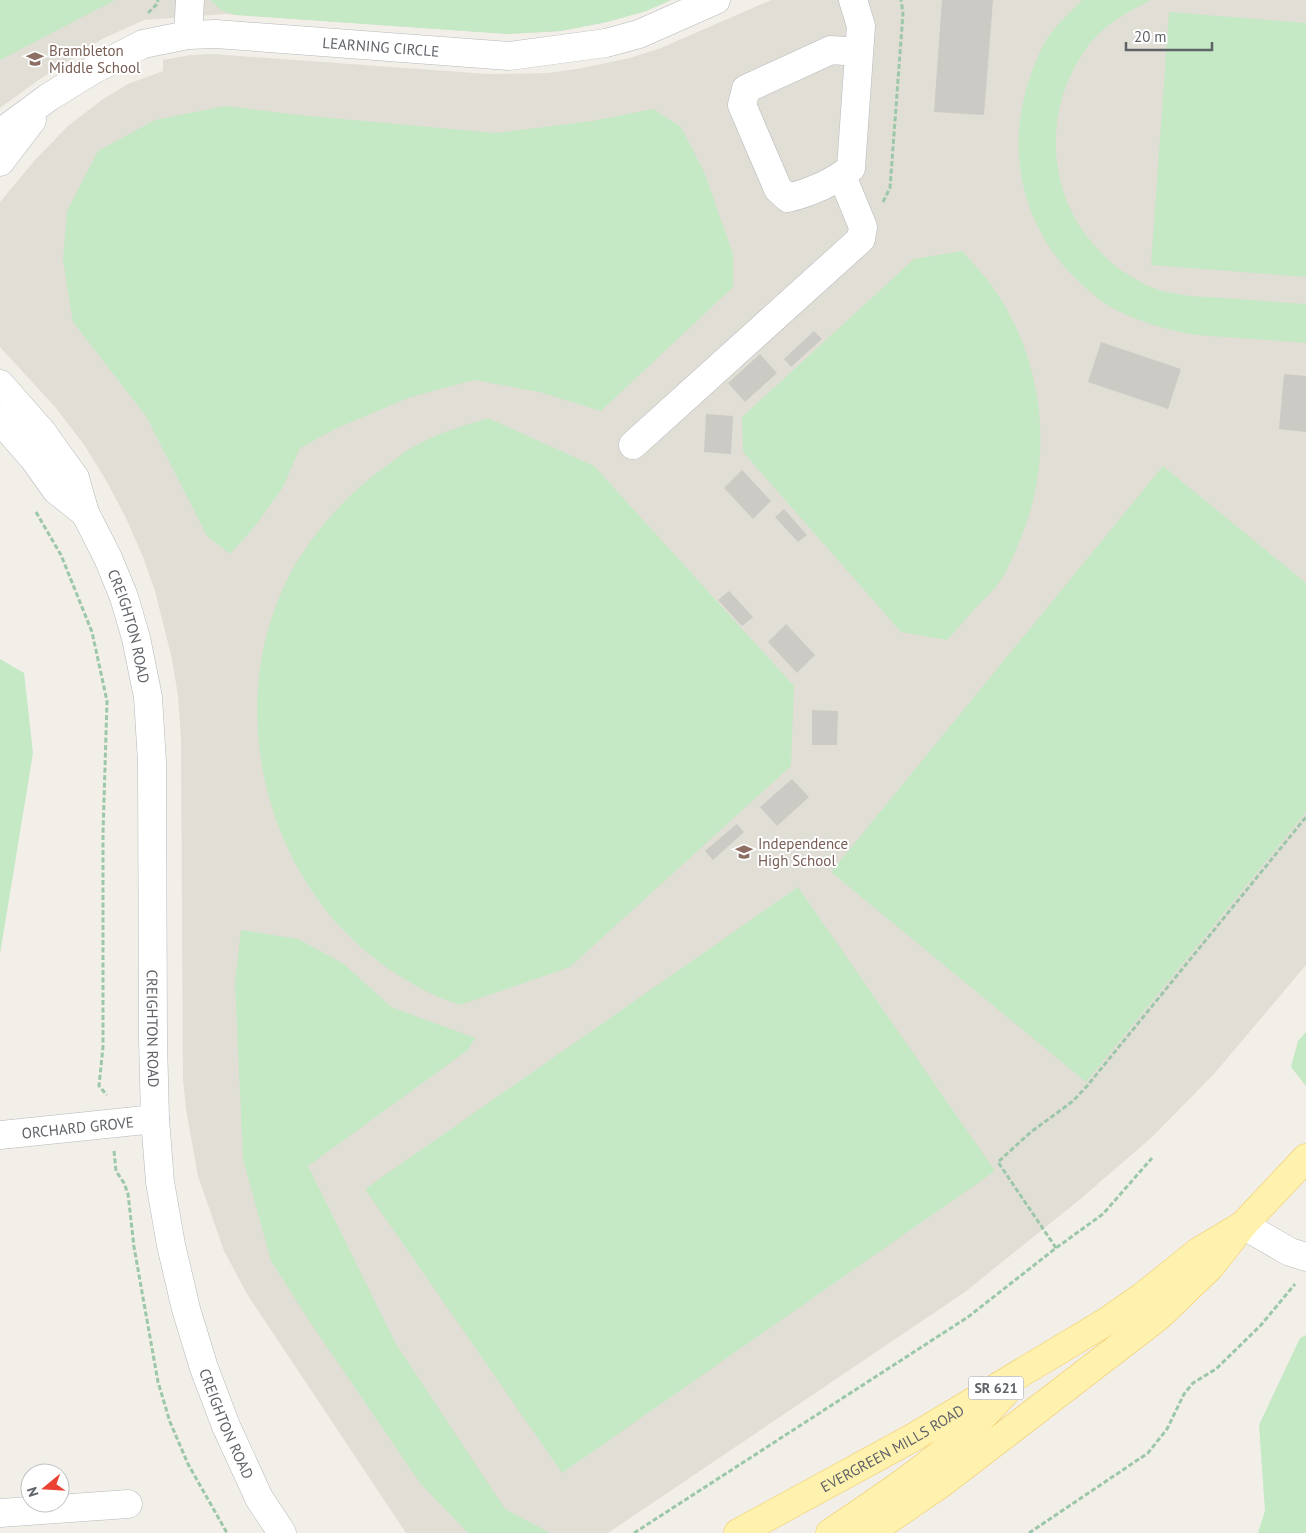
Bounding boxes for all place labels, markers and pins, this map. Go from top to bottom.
place label: Brambleton Middle School [49,41,141,77]
school or university icon: Brambleton Middle School [25,49,45,69]
place label: Independence High School [758,834,848,870]
school or university icon: Independence High School [734,842,754,862]

